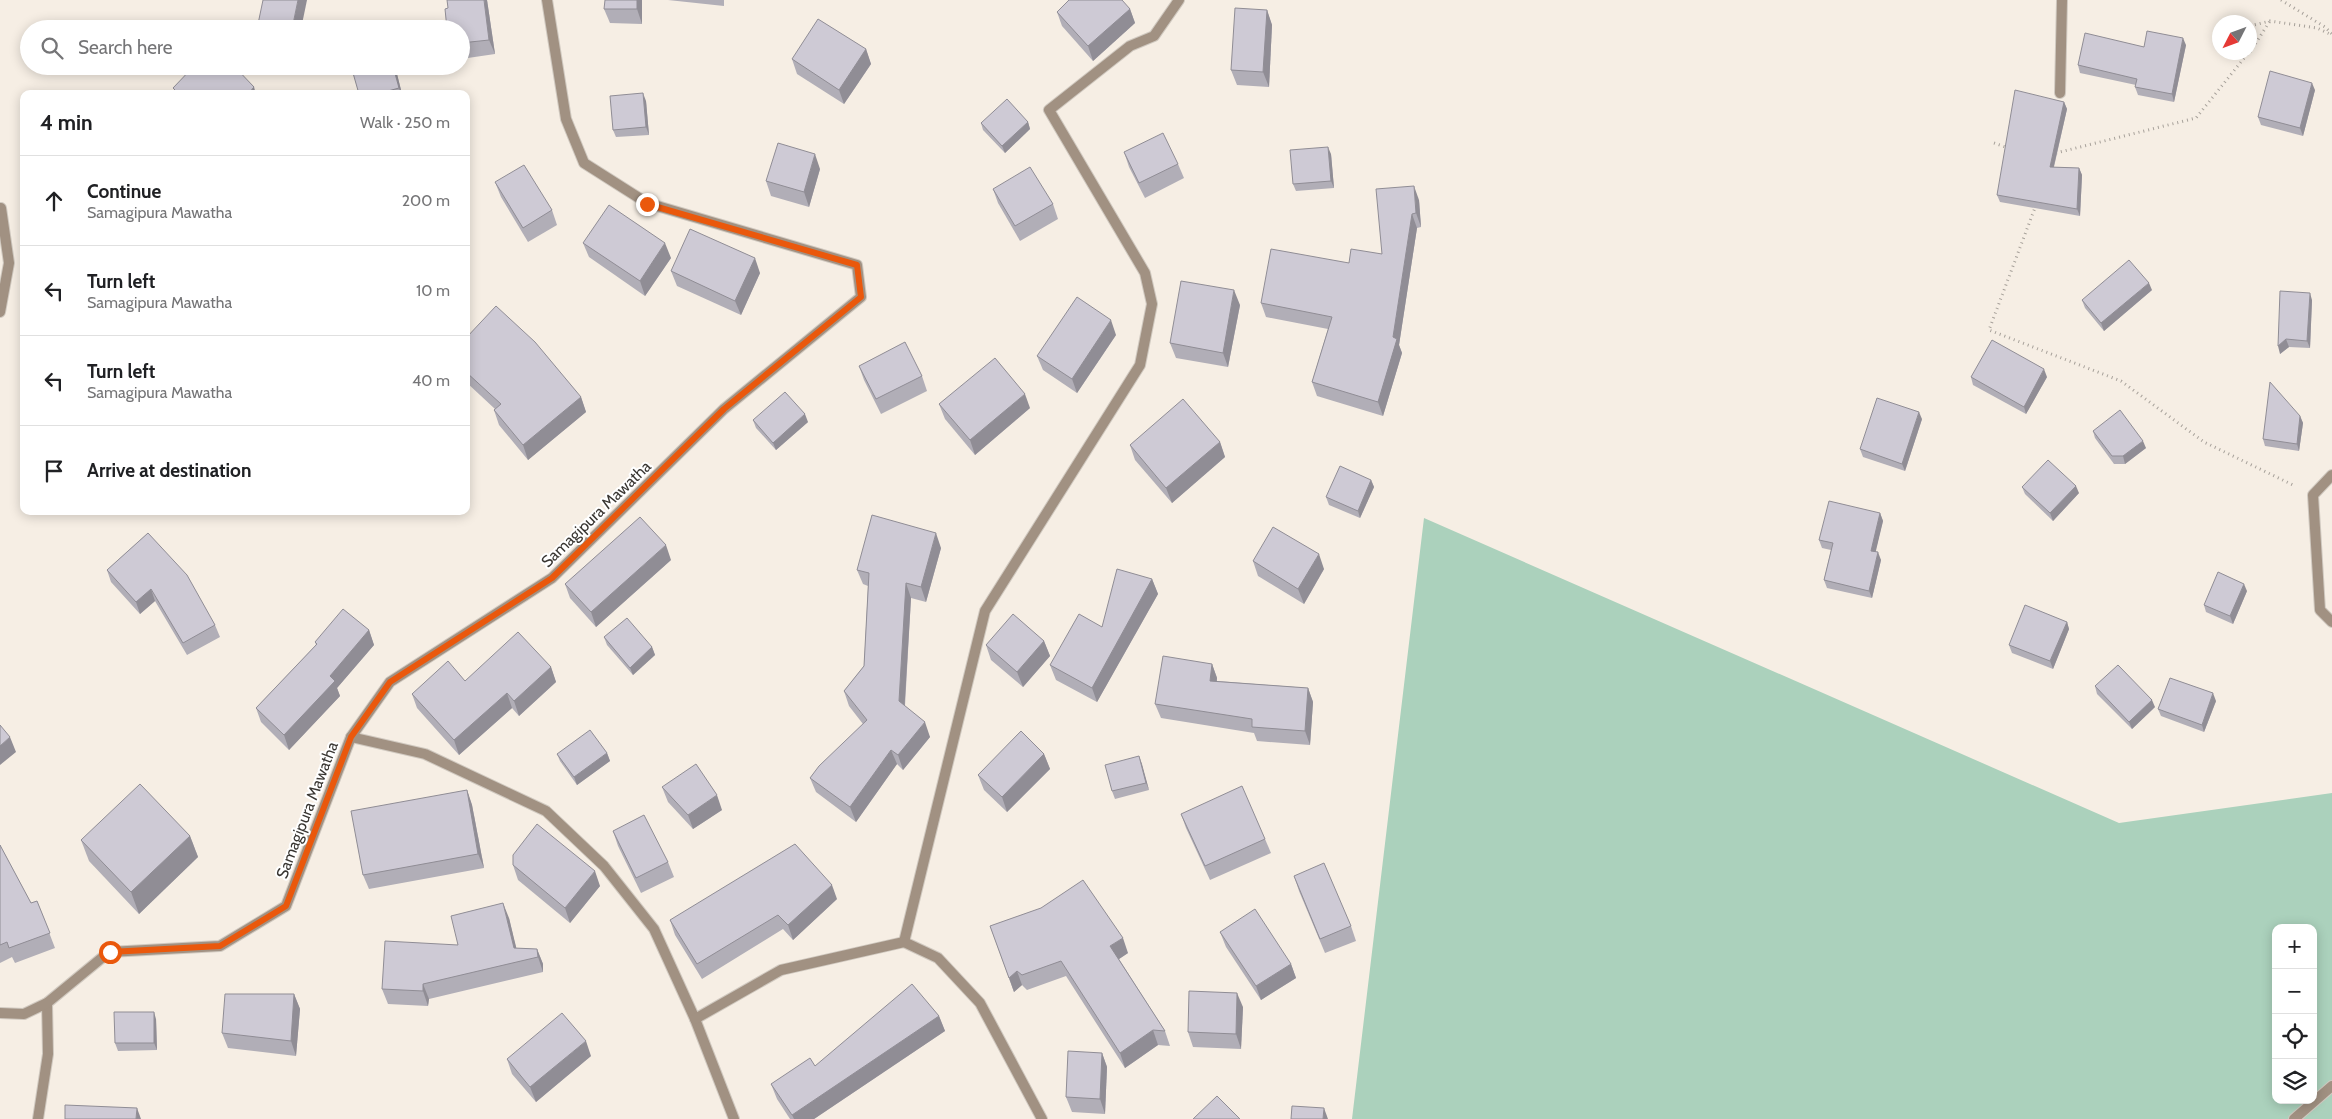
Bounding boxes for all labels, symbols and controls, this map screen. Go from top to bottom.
north arrow [2212,15,2257,60]
search box [20,20,470,75]
icon: search [38,34,66,62]
text: Search here [78,36,172,59]
text: 4 min [40,110,93,135]
text: Walk · 250 m [360,113,450,132]
text: Continue [87,180,161,203]
icon: ahead [40,187,68,215]
text: 200 m [402,191,450,210]
route end [636,193,659,216]
text: Samagipura Mawatha [87,203,232,222]
text: Turn left [87,270,155,293]
icon: left [40,277,68,305]
text: 10 m [416,281,450,300]
text: Samagipura Mawatha [87,293,232,312]
text: Turn left [87,360,155,383]
icon: left [40,367,68,395]
text: 40 m [412,371,450,390]
text: Samagipura Mawatha [87,383,232,402]
icon: arrive [40,457,68,485]
street label: Samagipura Mawatha [537,457,655,571]
text: Arrive at destination [87,459,251,482]
street label: Samagipura Mawatha [272,739,342,881]
map controls [2272,924,2317,1104]
button: + [2272,924,2317,969]
route start [99,941,122,964]
button: − [2272,969,2317,1014]
button: locate [2272,1014,2317,1059]
button: layers [2272,1059,2317,1104]

